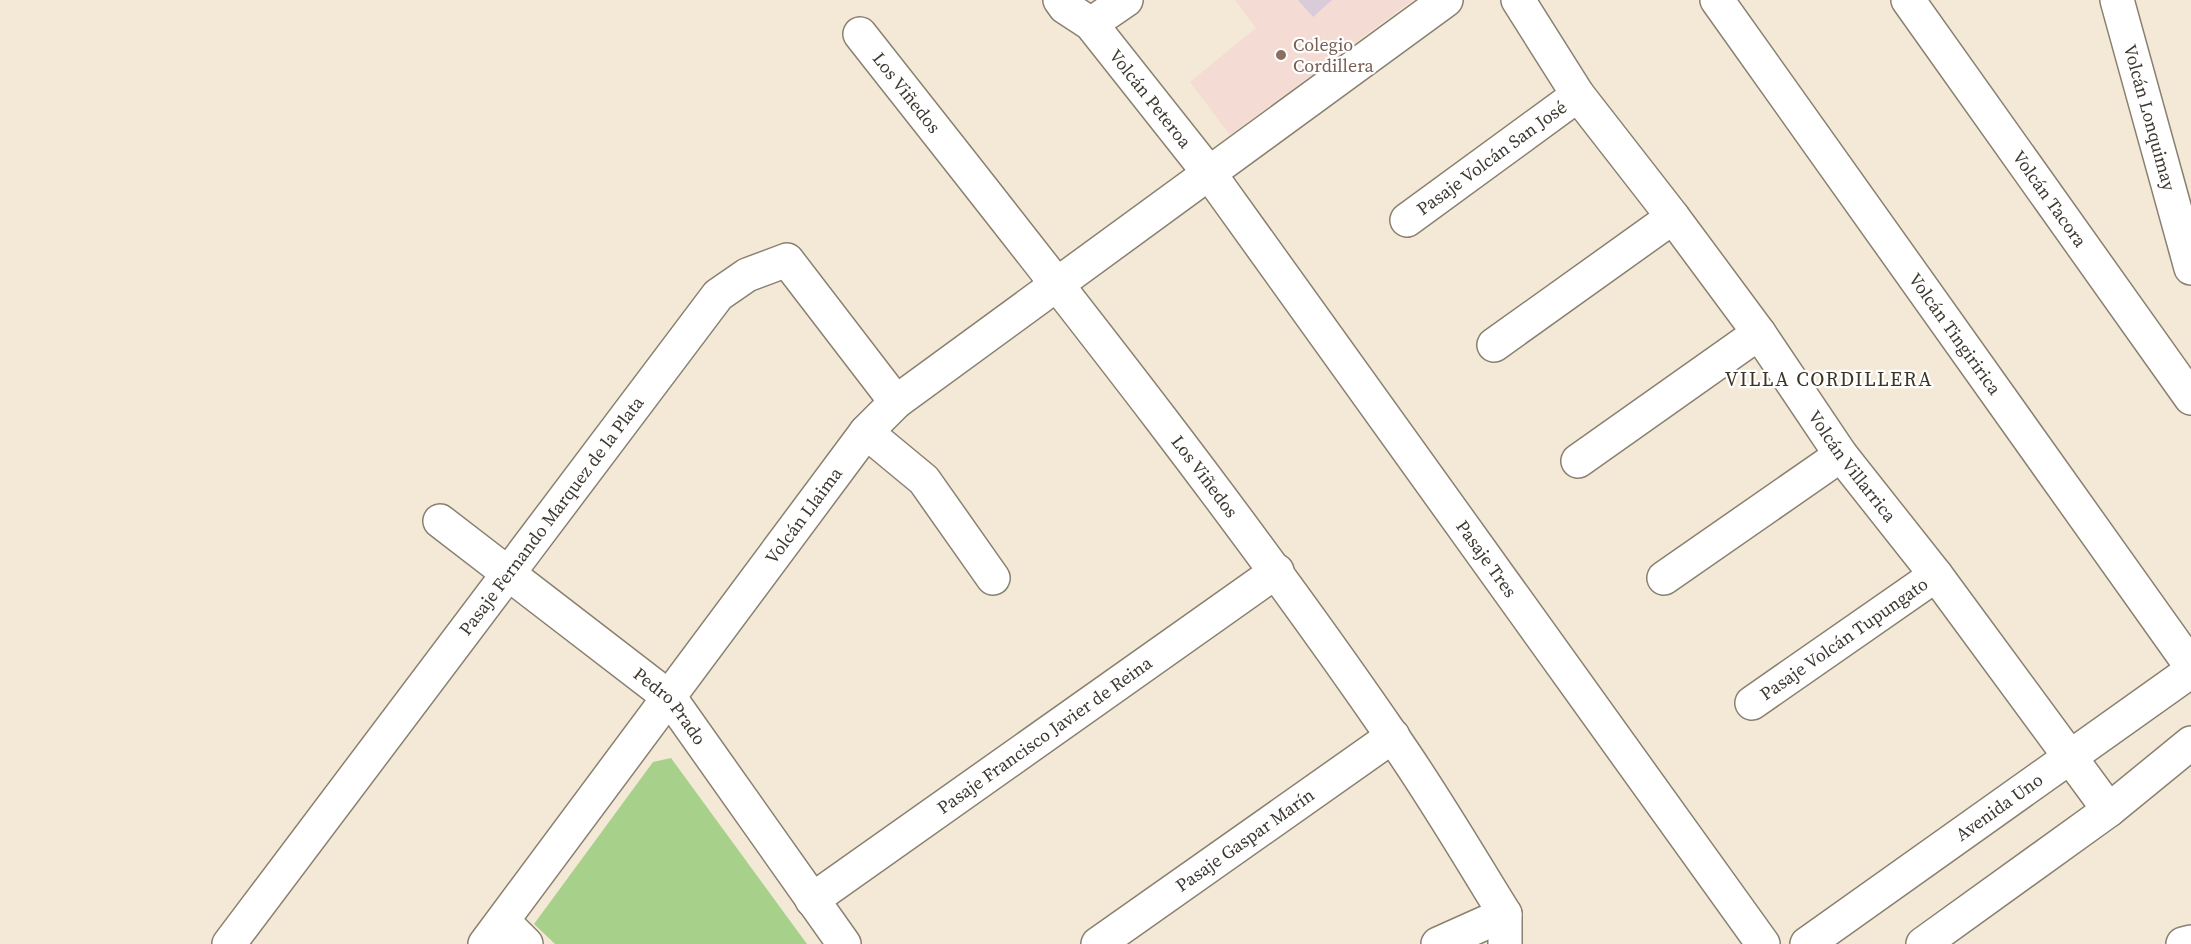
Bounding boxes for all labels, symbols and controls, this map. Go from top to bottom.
place label: Colegio Cordillera [1293,32,1375,78]
street label: Volcán Lonquimay [2118,41,2182,194]
street label: Volcán Peteroa [1104,44,1198,154]
street label: Los Viñedos [867,47,947,139]
marker: Colegio Cordillera [1274,48,1288,62]
street label: Pasaje Volcán San José [1411,94,1572,221]
street label: Volcán Tacora [2007,145,2093,253]
street label: Volcán Tingiririca [1903,268,2008,401]
district label: VILLA CORDILLERA [1725,365,1933,393]
street label: Pasaje Fernando Marquez de la Plata [453,390,650,640]
street label: Volcán Villarrica [1802,405,1903,528]
street label: Los Viñedos [1166,430,1244,523]
street label: Volcán Llaima [759,461,848,569]
street label: Pasaje Tres [1450,515,1523,602]
street label: Pasaje Volcán Tupungato [1755,571,1933,706]
street label: Pasaje Francisco Javier de Reina [932,650,1158,820]
street label: Pedro Prado [628,661,712,750]
street label: Avenida Uno [1950,767,2048,847]
street label: Pasaje Gaspar Marín [1170,782,1319,897]

